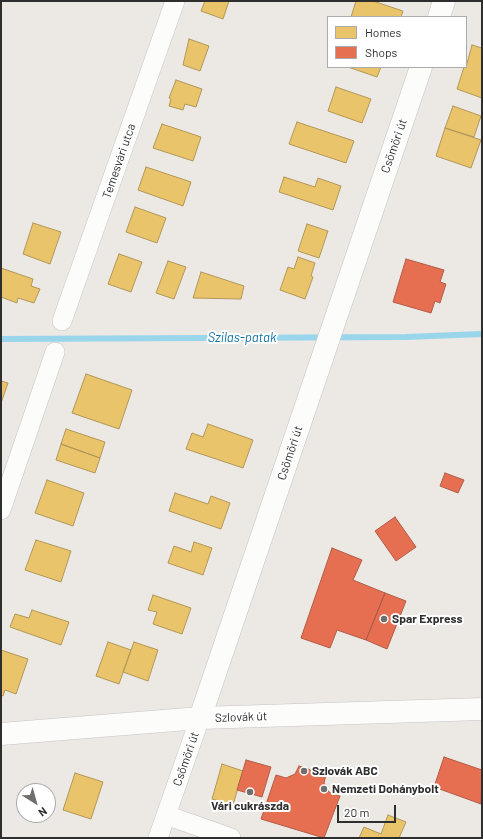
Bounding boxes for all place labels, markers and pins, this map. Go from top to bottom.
place label: Spar Express [392,612,462,626]
marker: Spar Express [379,614,389,624]
place label: Szlovák ABC [312,764,378,778]
marker: Szlovák ABC [299,766,309,776]
place label: Nemzeti Dohánybolt [332,782,439,796]
marker: Nemzeti Dohánybolt [319,784,329,794]
marker: Vári cukrászda [245,787,255,797]
place label: Vári cukrászda [211,799,289,813]

